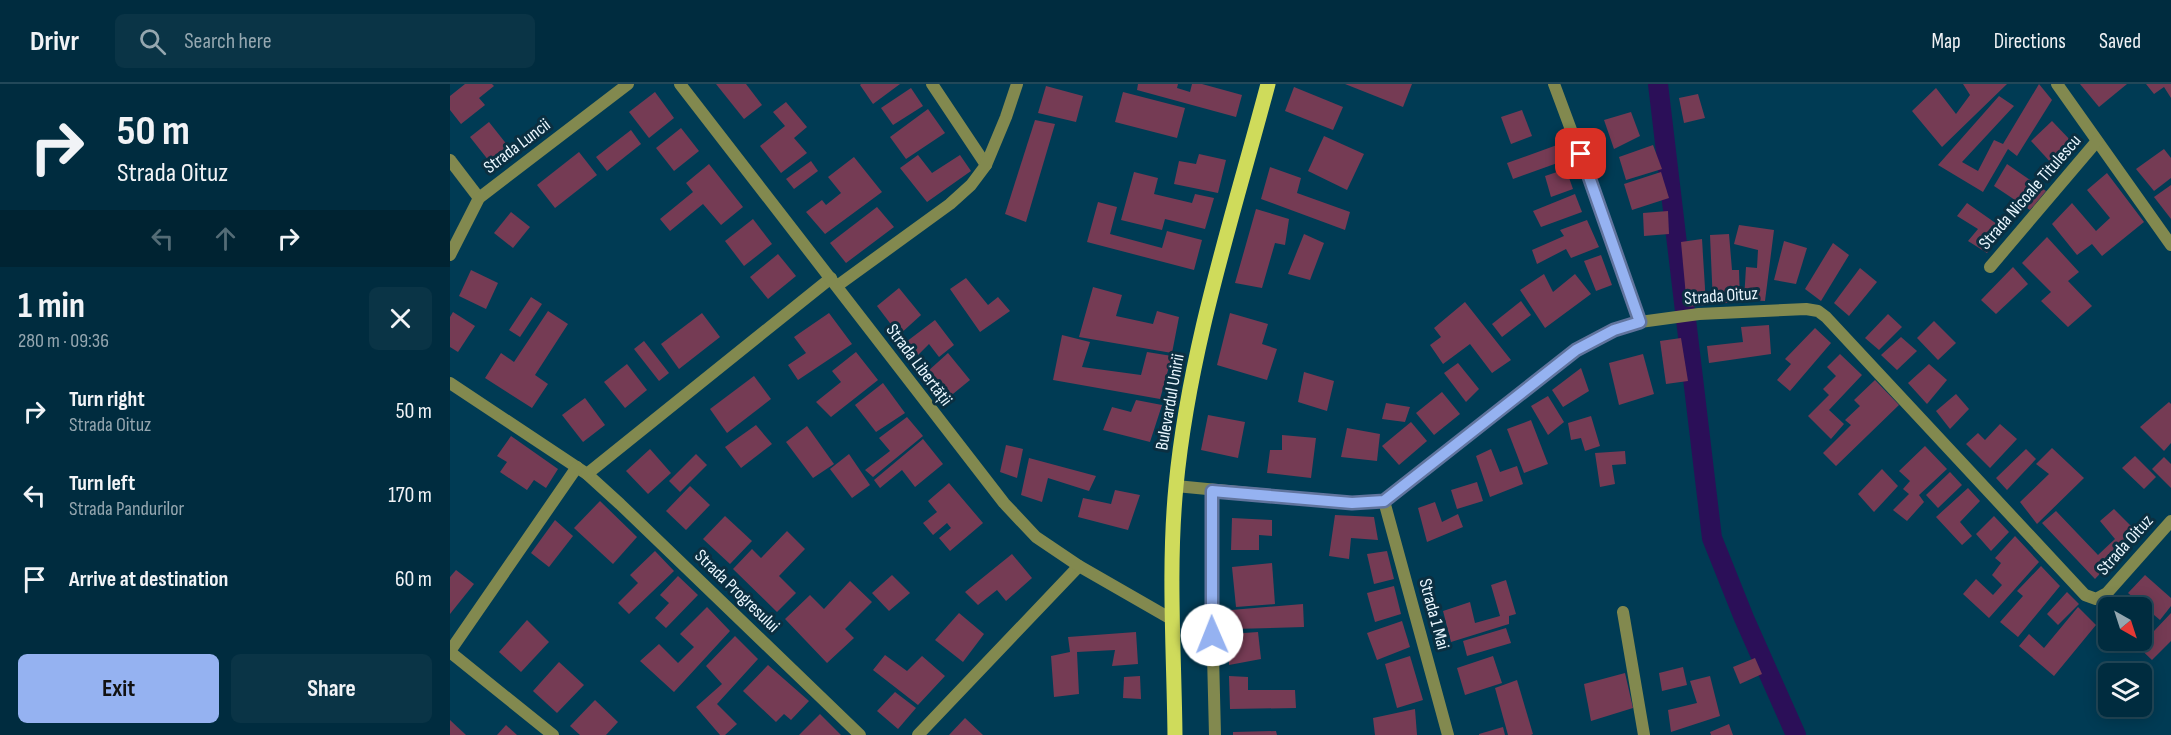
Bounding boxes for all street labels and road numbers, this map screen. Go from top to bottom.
street label: Strada Luncii [479,114,555,178]
street label: Strada Nicoale Titulescu [1974,130,2086,254]
street label: Strada Oituz [1683,283,1759,309]
street label: Strada Libertății [881,320,957,410]
street label: Bulevardul Unirii [1151,352,1189,452]
street label: Strada Oituz [2092,510,2158,580]
street label: Strada Progresului [690,545,784,637]
street label: Strada 1 Mai [1414,576,1454,652]

